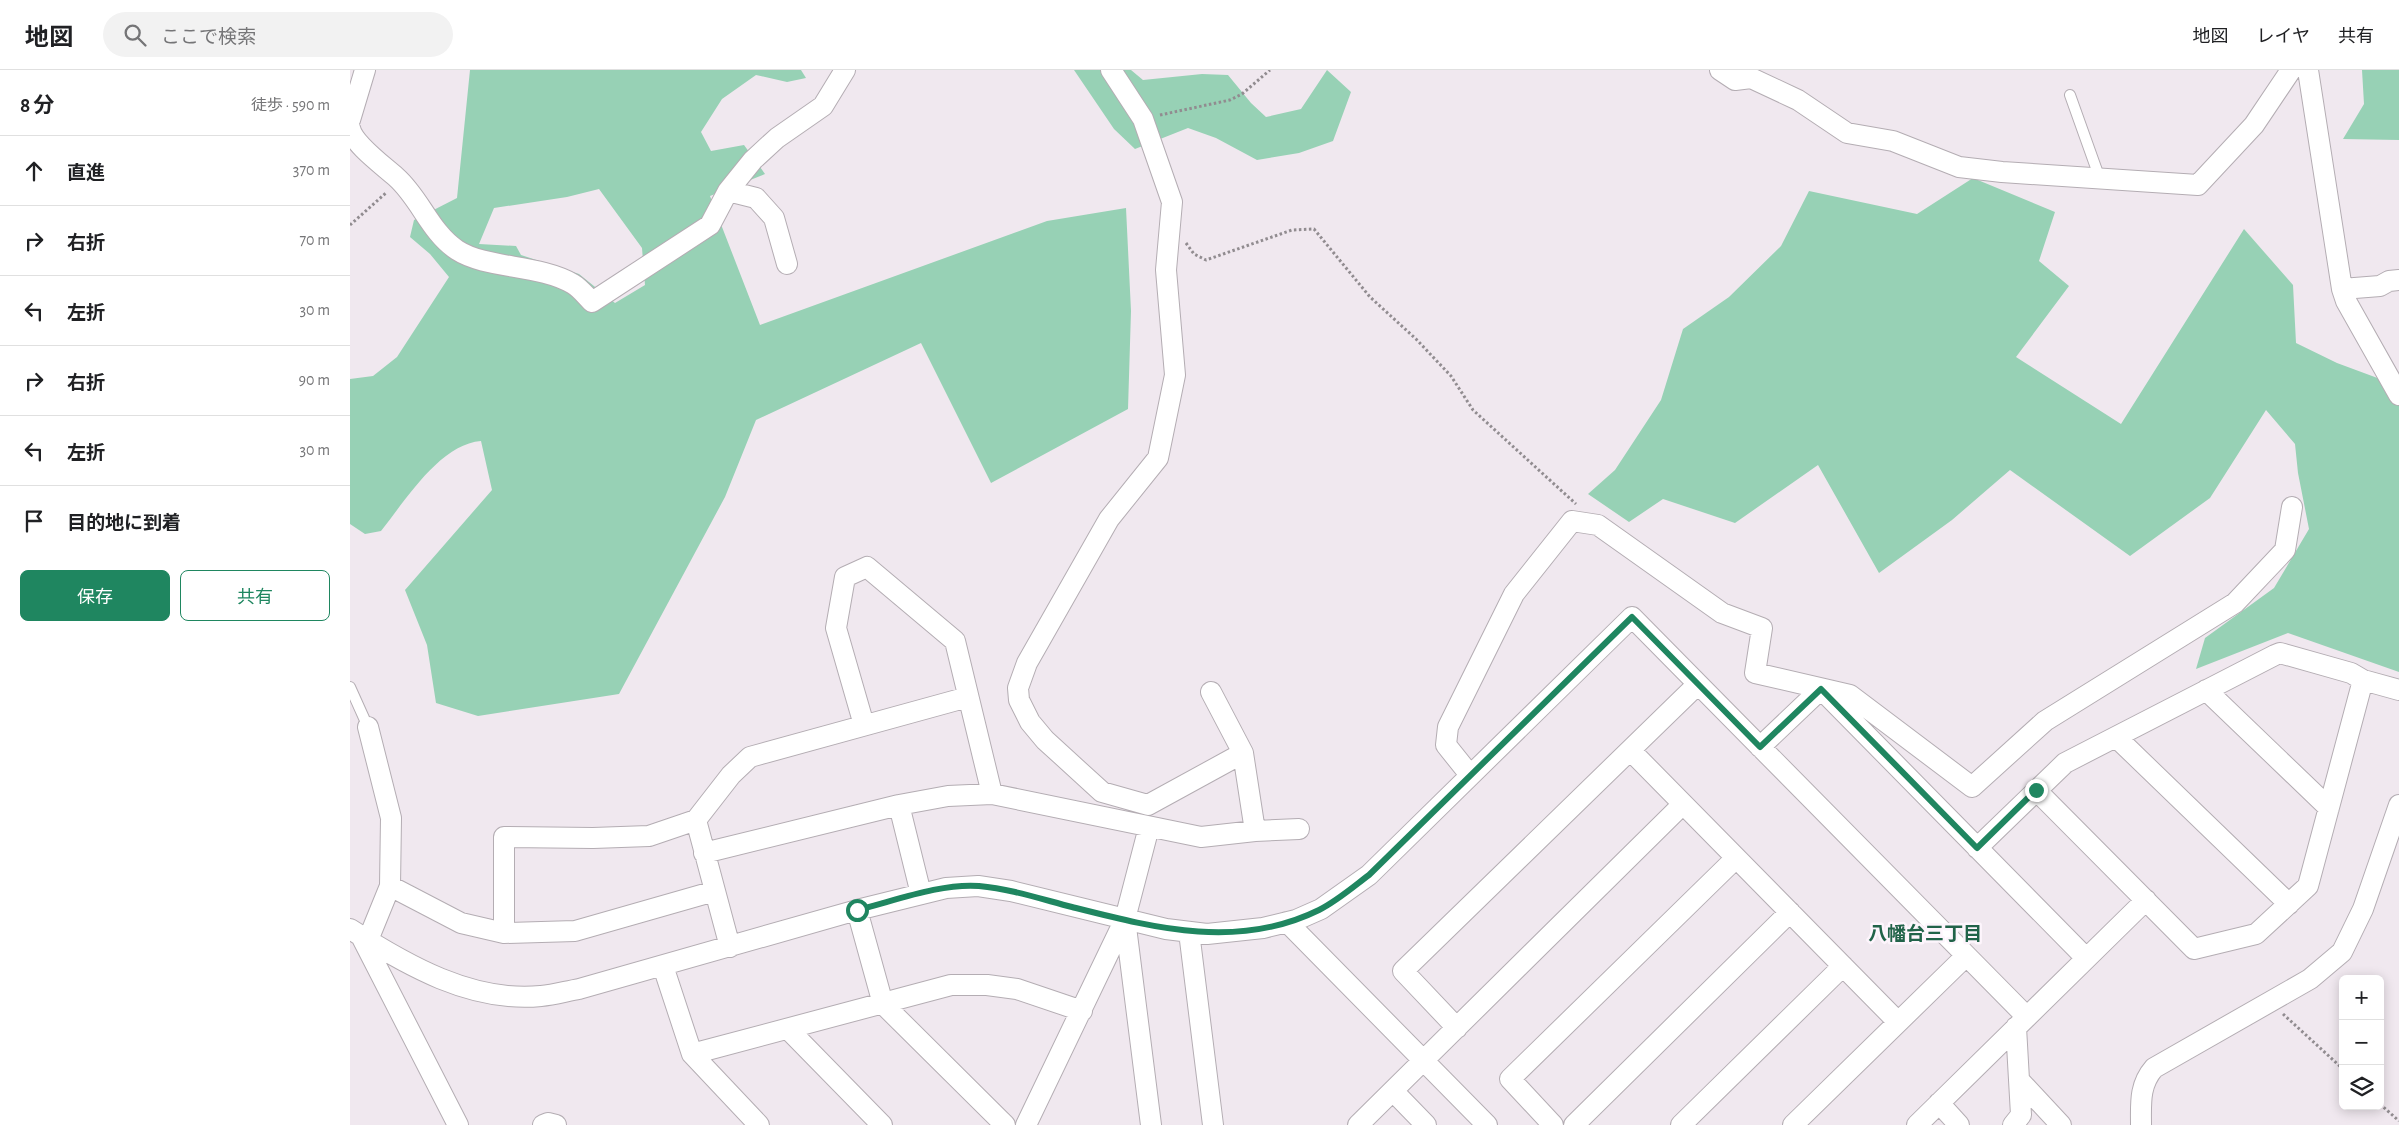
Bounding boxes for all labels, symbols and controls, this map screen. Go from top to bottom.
search box [103,12,453,57]
icon: search [121,21,149,49]
text: 地図 [25,26,73,50]
text: ここで検索 [161,28,256,47]
text: 地図 [2193,28,2229,46]
text: レイヤ [2257,28,2310,46]
text: 共有 [2338,28,2374,46]
text: 8 分 [20,95,55,116]
text: 徒歩 · 590 m [251,97,330,113]
icon: ahead [20,157,48,185]
text: 370 m [293,162,330,178]
text: 直進 [67,164,105,183]
icon: right [20,227,48,255]
text: 70 m [299,232,330,248]
text: 右折 [67,234,105,253]
icon: left [20,297,48,325]
text: 30 m [300,302,330,318]
text: 左折 [67,304,105,323]
icon: right [20,367,48,395]
text: 90 m [299,372,330,388]
text: 右折 [67,374,105,393]
icon: left [20,437,48,465]
text: 30 m [300,442,330,458]
text: 左折 [67,444,105,463]
icon: arrive [20,507,48,535]
text: 目的地に到着 [67,514,181,533]
button: 保存 [20,570,170,621]
button: 共有 [180,570,330,621]
route end [2025,779,2048,802]
route start [846,899,869,922]
district label: 八幡台三丁目 [1868,923,1982,944]
map controls [2339,975,2384,1110]
button: + [2339,975,2384,1020]
button: − [2339,1020,2384,1065]
button: layers [2339,1065,2384,1110]

